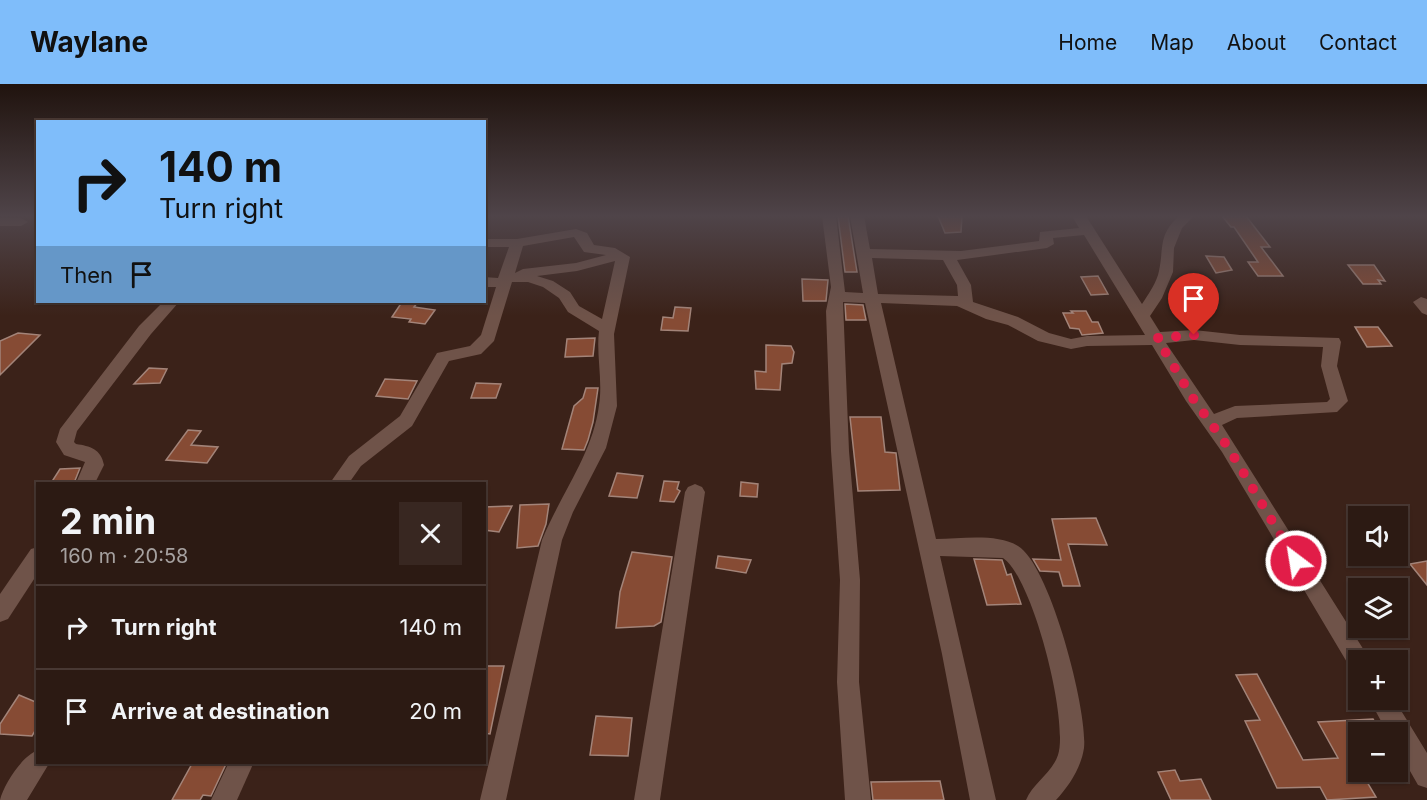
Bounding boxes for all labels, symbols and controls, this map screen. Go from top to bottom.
text: Waylane [30,25,148,59]
text: Home [1058,30,1117,55]
text: Map [1150,30,1194,55]
text: About [1227,30,1286,55]
text: Contact [1319,30,1397,55]
text: 140 m [159,141,282,192]
icon: right [60,144,138,222]
text: Turn right [159,192,283,225]
icon: arrive [125,258,158,291]
text: Then [60,262,113,288]
pin [1168,273,1219,335]
icon: arrive [1177,282,1210,315]
text: 2 min [60,499,156,543]
button: close [399,502,462,565]
map controls [1348,506,1408,782]
button: sound [1348,506,1408,566]
position arrow [1264,529,1328,593]
text: 160 m · 20:58 [60,544,188,568]
button: layers [1348,578,1408,638]
icon: right [60,611,93,644]
text: Turn right [111,614,217,640]
text: 140 m [400,614,462,640]
button: + [1348,650,1408,710]
icon: arrive [60,695,93,728]
text: Arrive at destination [111,698,330,724]
text: 20 m [409,698,462,724]
button: − [1348,722,1408,782]

